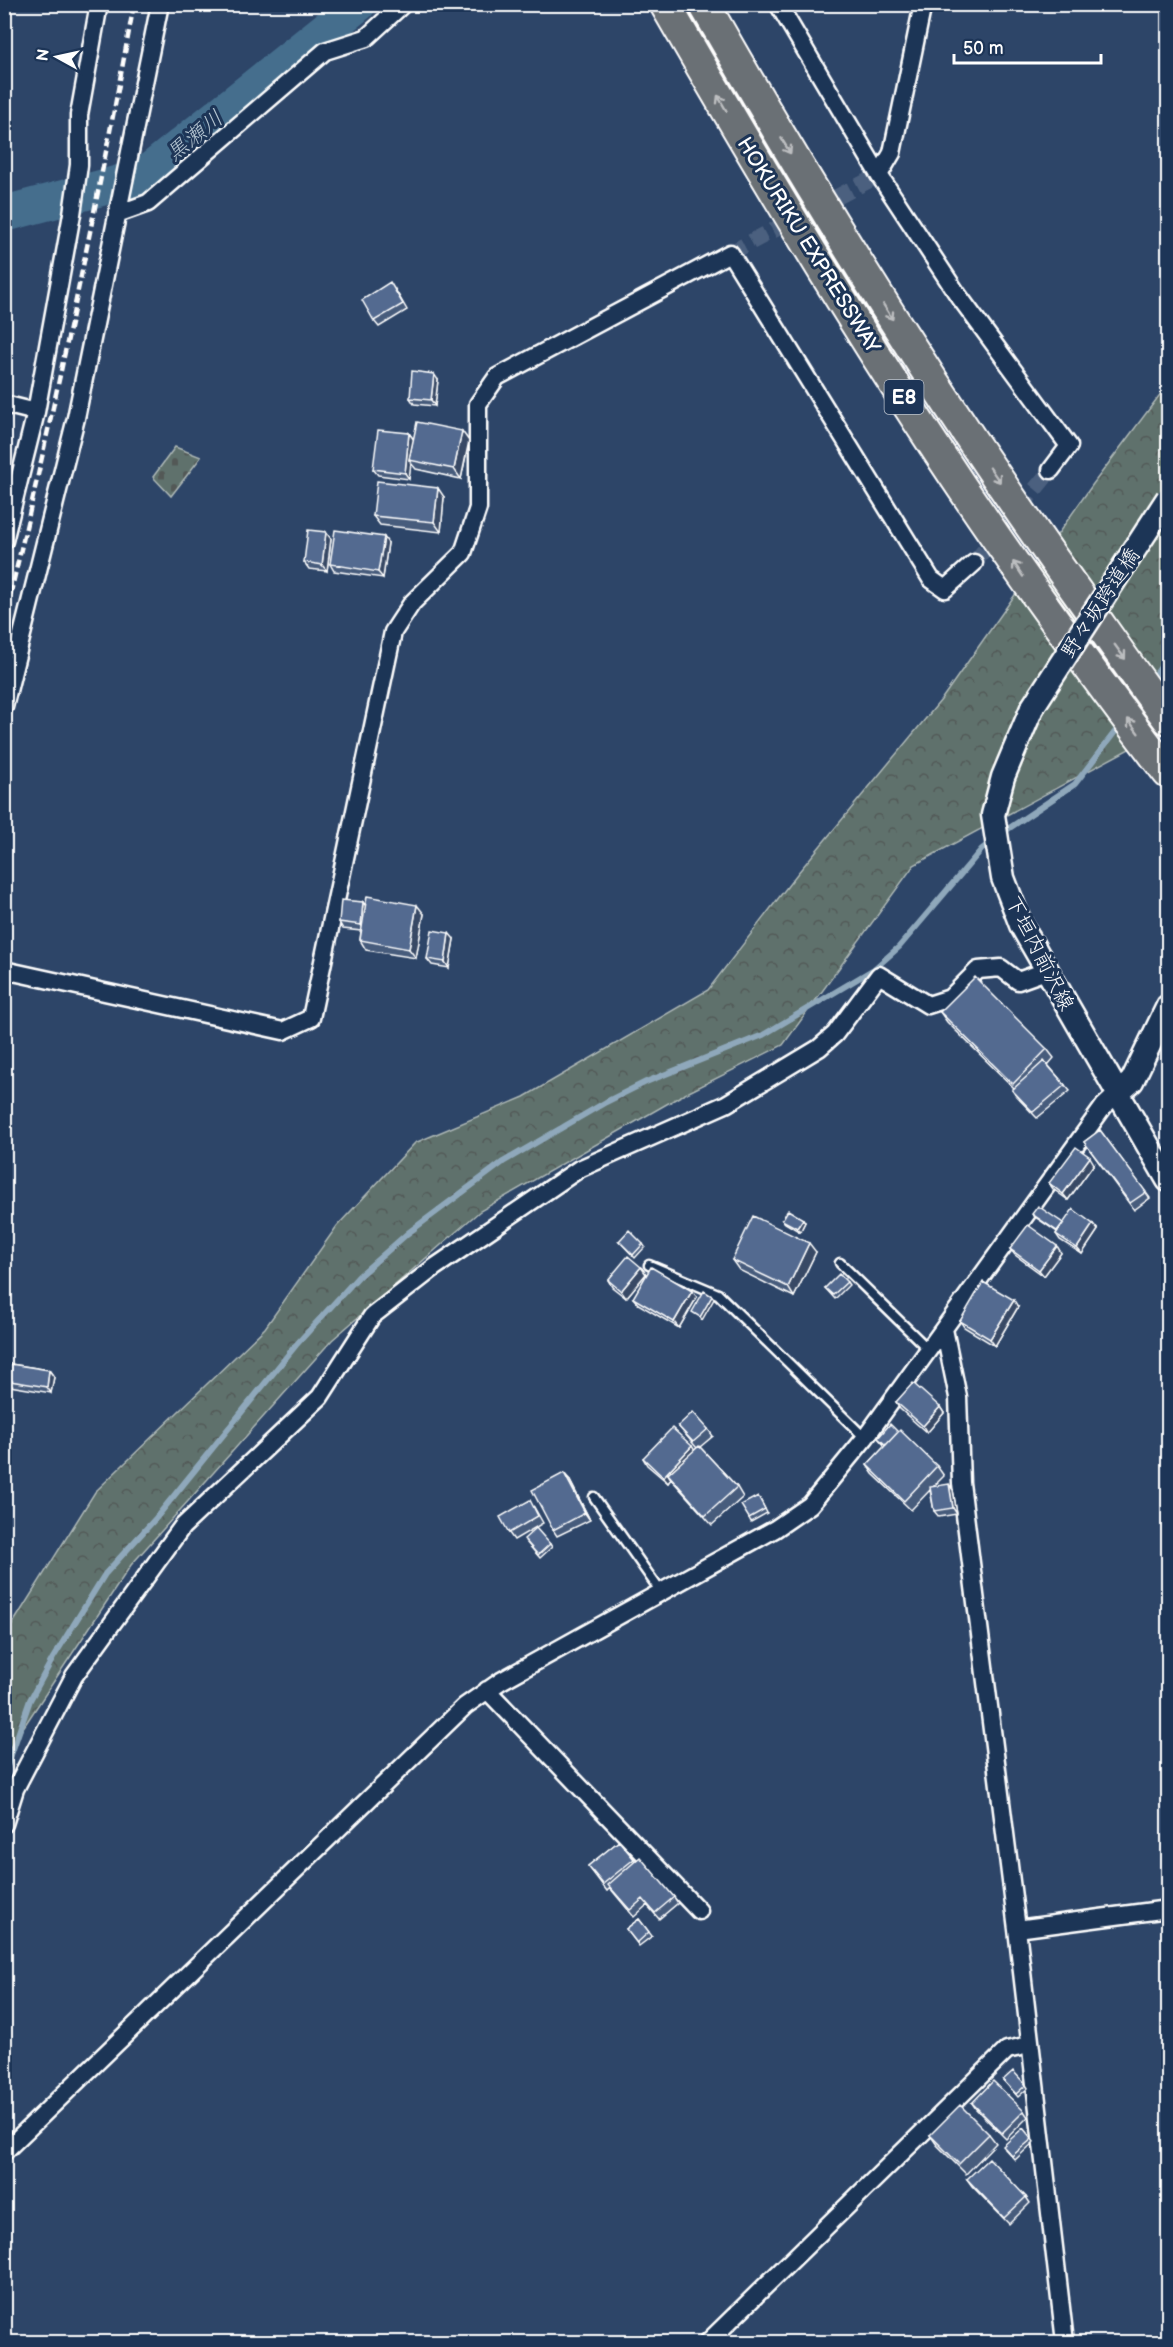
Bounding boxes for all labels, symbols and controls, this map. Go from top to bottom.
north arrow [27,27,87,87]
scale bar [954,27,1101,65]
text: 50 m [963,38,1004,59]
text: N [33,48,54,62]
one-way arrow [716,95,728,112]
water label: 黒瀬川 [161,105,229,167]
street label: HOKURIKU EXPRESSWAY [732,133,886,359]
one-way arrow [781,137,793,154]
one-way arrow [883,303,895,320]
road number: E8 [884,380,924,414]
one-way arrow [989,467,1001,483]
street label: 野々坂跨道橋 [1056,544,1145,663]
one-way arrow [1012,560,1025,577]
one-way arrow [1114,643,1126,659]
one-way arrow [1127,719,1139,735]
street label: 下垣内前沢線 [1000,891,1079,1015]

